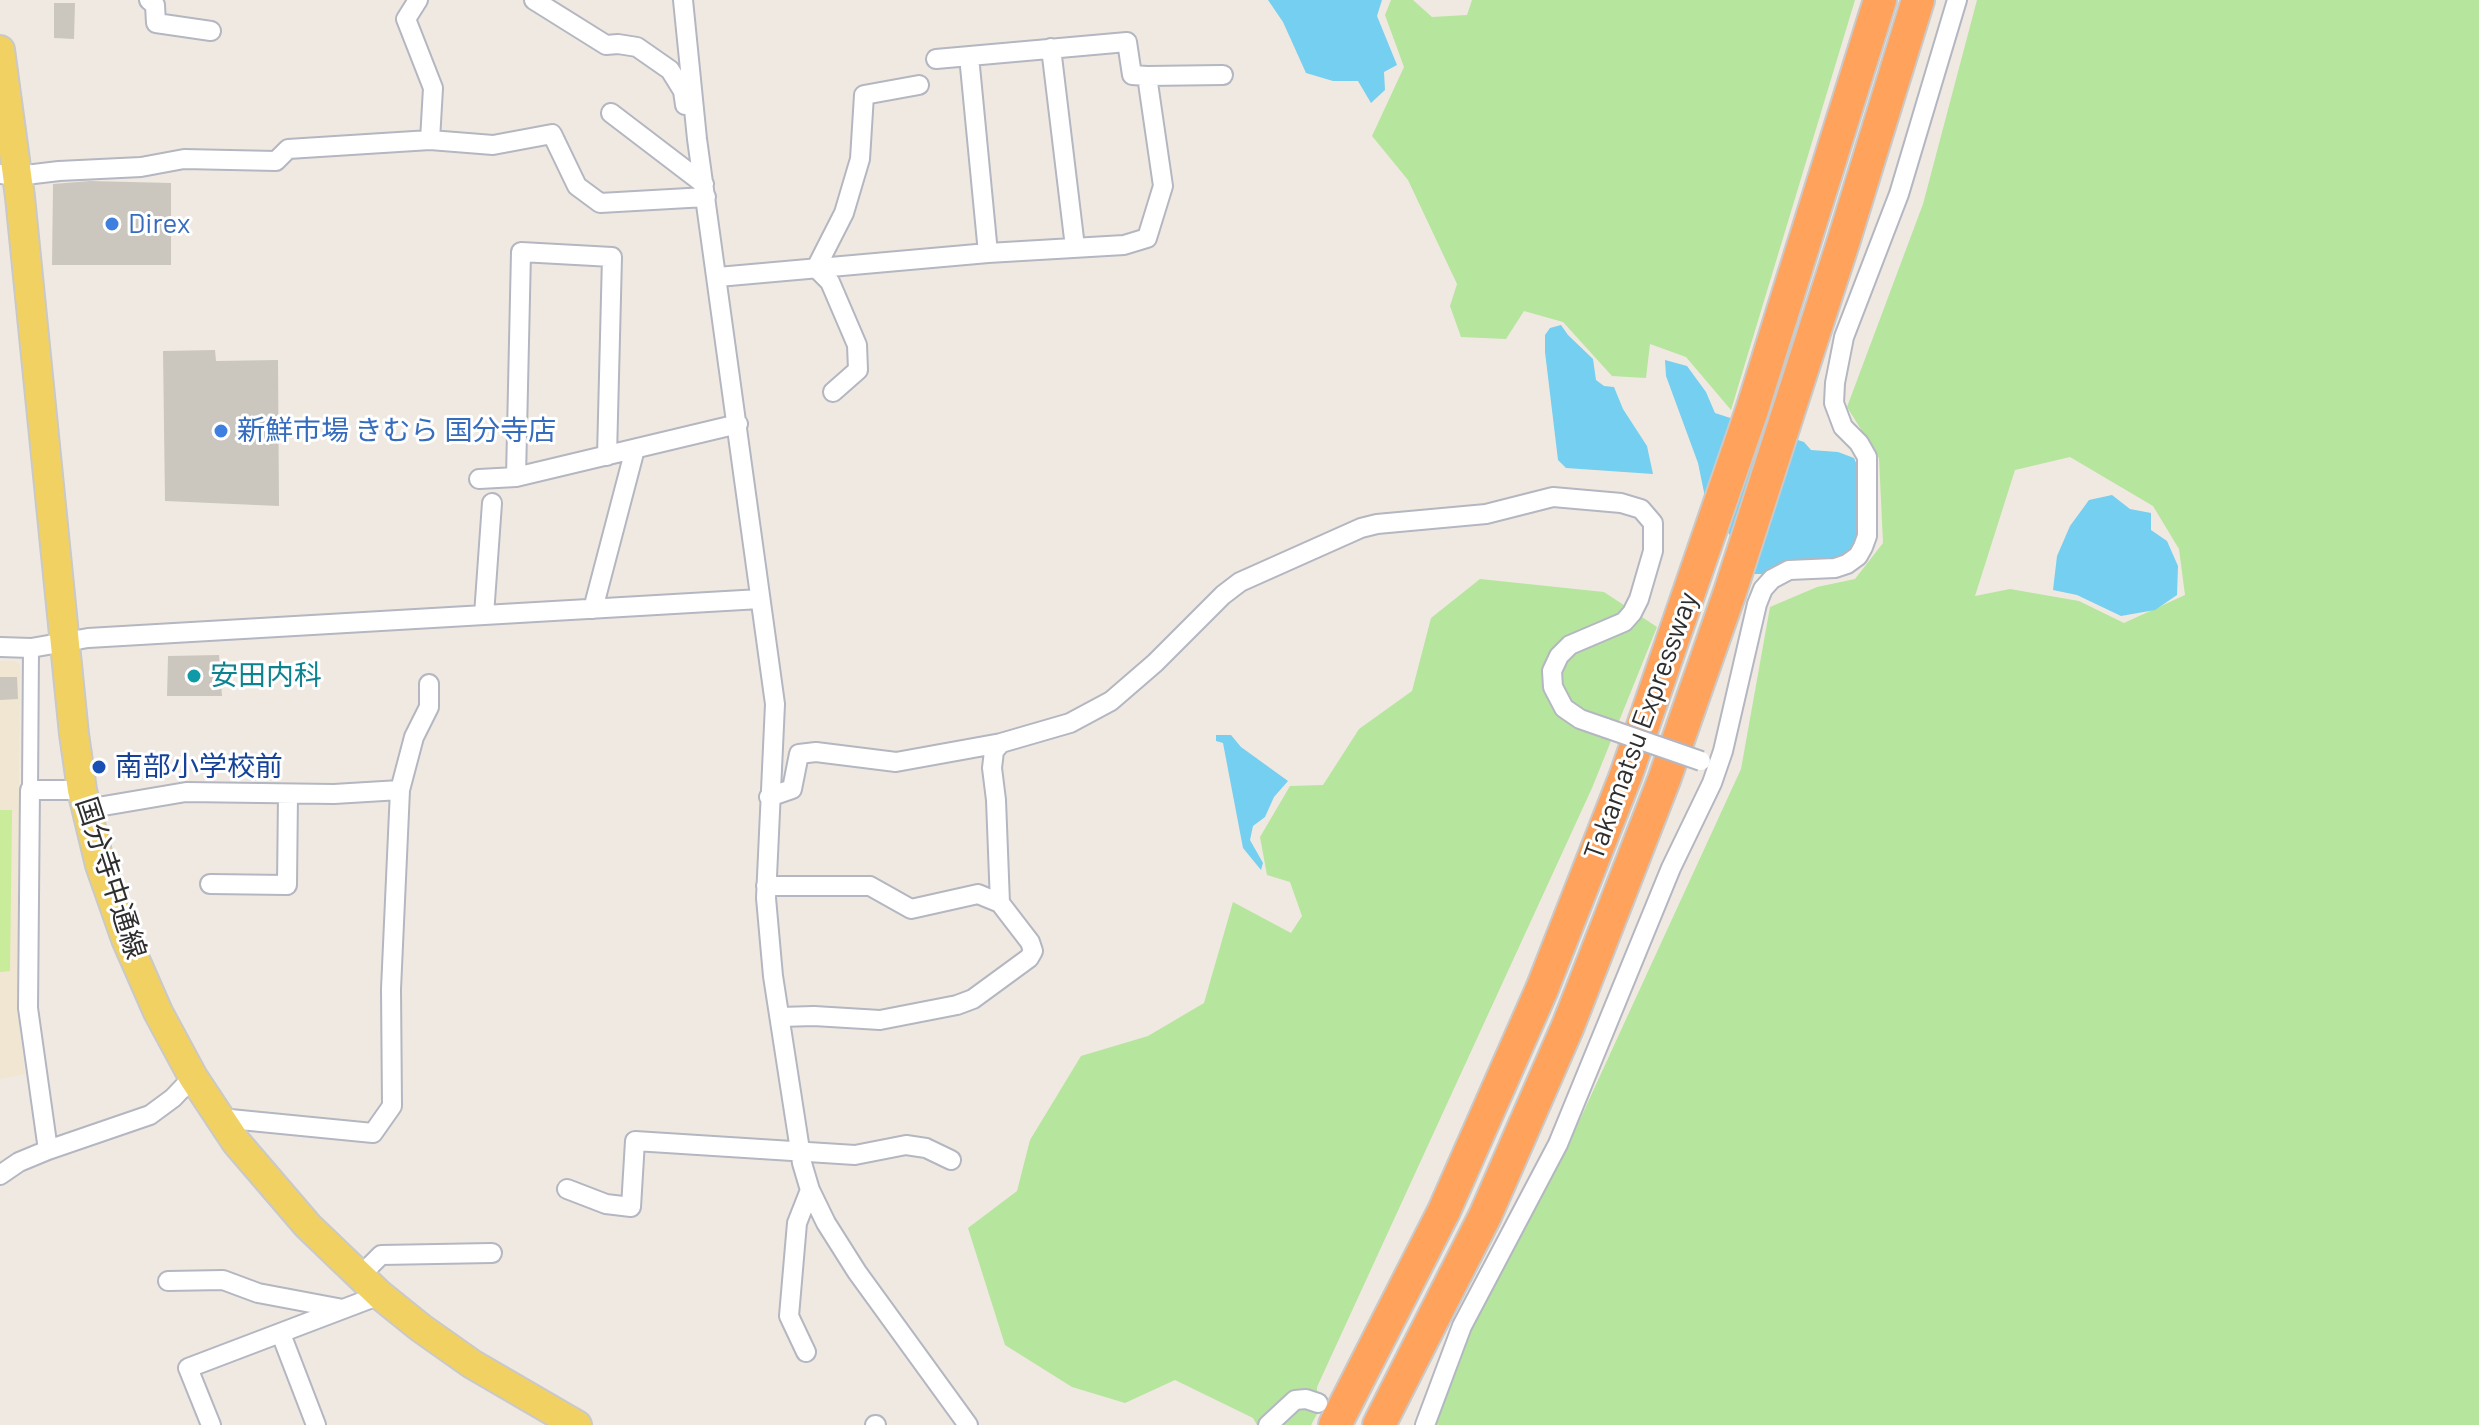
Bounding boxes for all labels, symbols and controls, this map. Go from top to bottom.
place label: Direx [128,207,190,241]
marker: Direx [103,215,121,233]
place label: 新鮮市場 きむら 国分寺店 [237,414,556,448]
marker: 新鮮市場 きむら 国分寺店 [212,422,230,440]
street label: Takamatsu Expressway [1577,587,1705,865]
place label: 安田内科 [210,659,322,693]
marker: 安田内科 [185,667,203,685]
place label: 南部小学校前 [115,750,283,784]
marker: 南部小学校前 [90,758,108,776]
street label: 国分寺中通線 [69,793,153,963]

